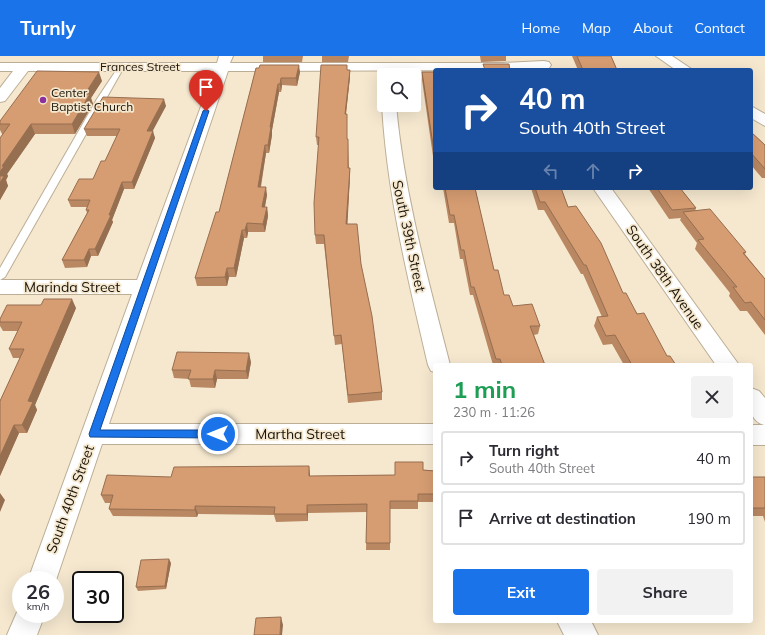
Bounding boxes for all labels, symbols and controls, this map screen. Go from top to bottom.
text: Turnly [20,16,76,40]
text: Home [521,19,560,37]
text: Map [582,19,611,37]
text: About [633,19,673,37]
text: Contact [695,19,745,37]
street label: Frances Street [100,59,180,74]
map controls [377,68,421,112]
button: search [377,68,421,112]
pin [189,70,223,111]
icon: arrive [195,76,217,98]
text: 40 m [519,81,585,116]
icon: right [453,84,505,136]
place label: Center Baptist Church [51,85,133,114]
marker: Center Baptist Church [38,95,48,105]
text: South 40th Street [519,116,665,139]
icon: left [540,160,562,182]
icon: ahead [582,160,604,182]
icon: right [624,160,646,182]
street label: South 39th Street [388,178,430,294]
street label: South 38th Avenue [622,221,708,333]
street label: Marinda Street [24,278,120,296]
text: 1 min [453,374,516,404]
button: close [691,376,733,418]
text: 230 m · 11:26 [453,404,535,420]
position arrow [197,413,239,455]
street label: Martha Street [255,425,345,443]
text: Turn right [489,441,559,460]
street label: South 40th Street [42,442,98,556]
icon: right [455,447,477,469]
text: 40 m [696,449,731,468]
text: South 40th Street [489,460,595,476]
icon: arrive [455,507,477,529]
text: Arrive at destination [489,509,636,528]
text: 190 m [687,509,731,528]
button: Exit [453,569,589,615]
button: Share [597,569,733,615]
speed limit sign: 30 [72,571,124,623]
text: 26 [26,579,50,604]
text: km/h [27,600,49,613]

